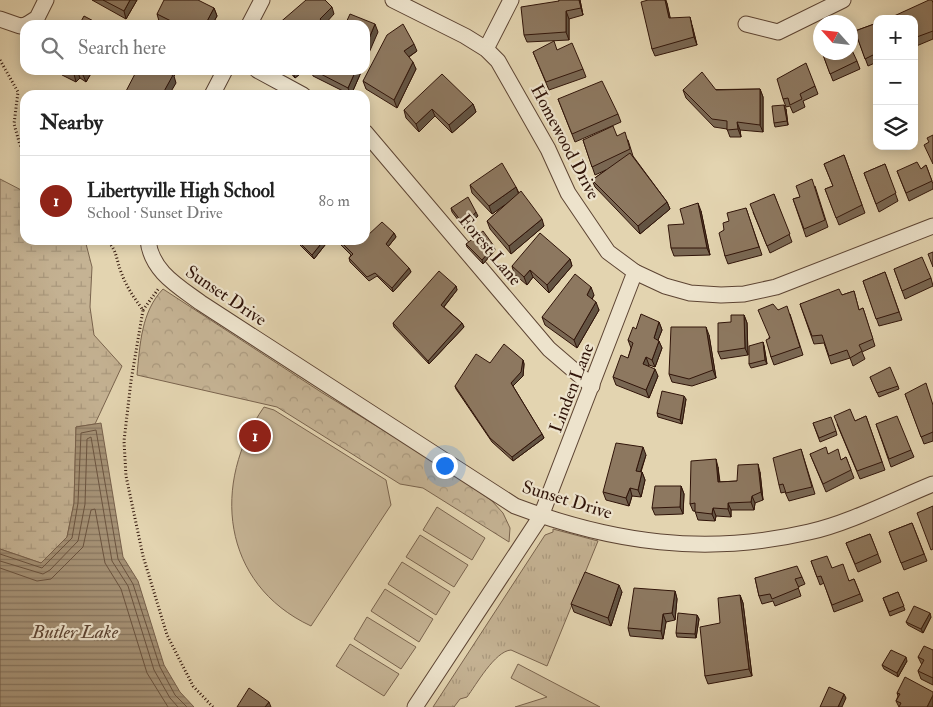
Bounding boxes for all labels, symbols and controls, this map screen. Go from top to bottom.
north arrow [813,15,858,60]
map controls [873,15,918,150]
button: + [873,15,918,60]
search box [20,20,370,75]
icon: search [38,34,66,62]
text: Search here [78,36,166,60]
button: − [873,60,918,105]
street label: Homewood Drive [525,81,605,204]
button: layers [873,105,918,150]
text: Nearby [40,109,103,136]
text: Libertyville High School [87,179,275,203]
text: 1 [53,191,59,211]
text: 80 m [319,191,350,211]
text: School · Sunset Drive [87,203,223,223]
street label: Forest Lane [453,209,527,291]
street label: Sunset Drive [181,260,271,332]
street label: Linden Lane [544,340,600,436]
pin: 1 [239,417,271,455]
your location [432,453,458,479]
street label: Sunset Drive [519,475,615,525]
water label: Butler Lake [31,620,119,644]

